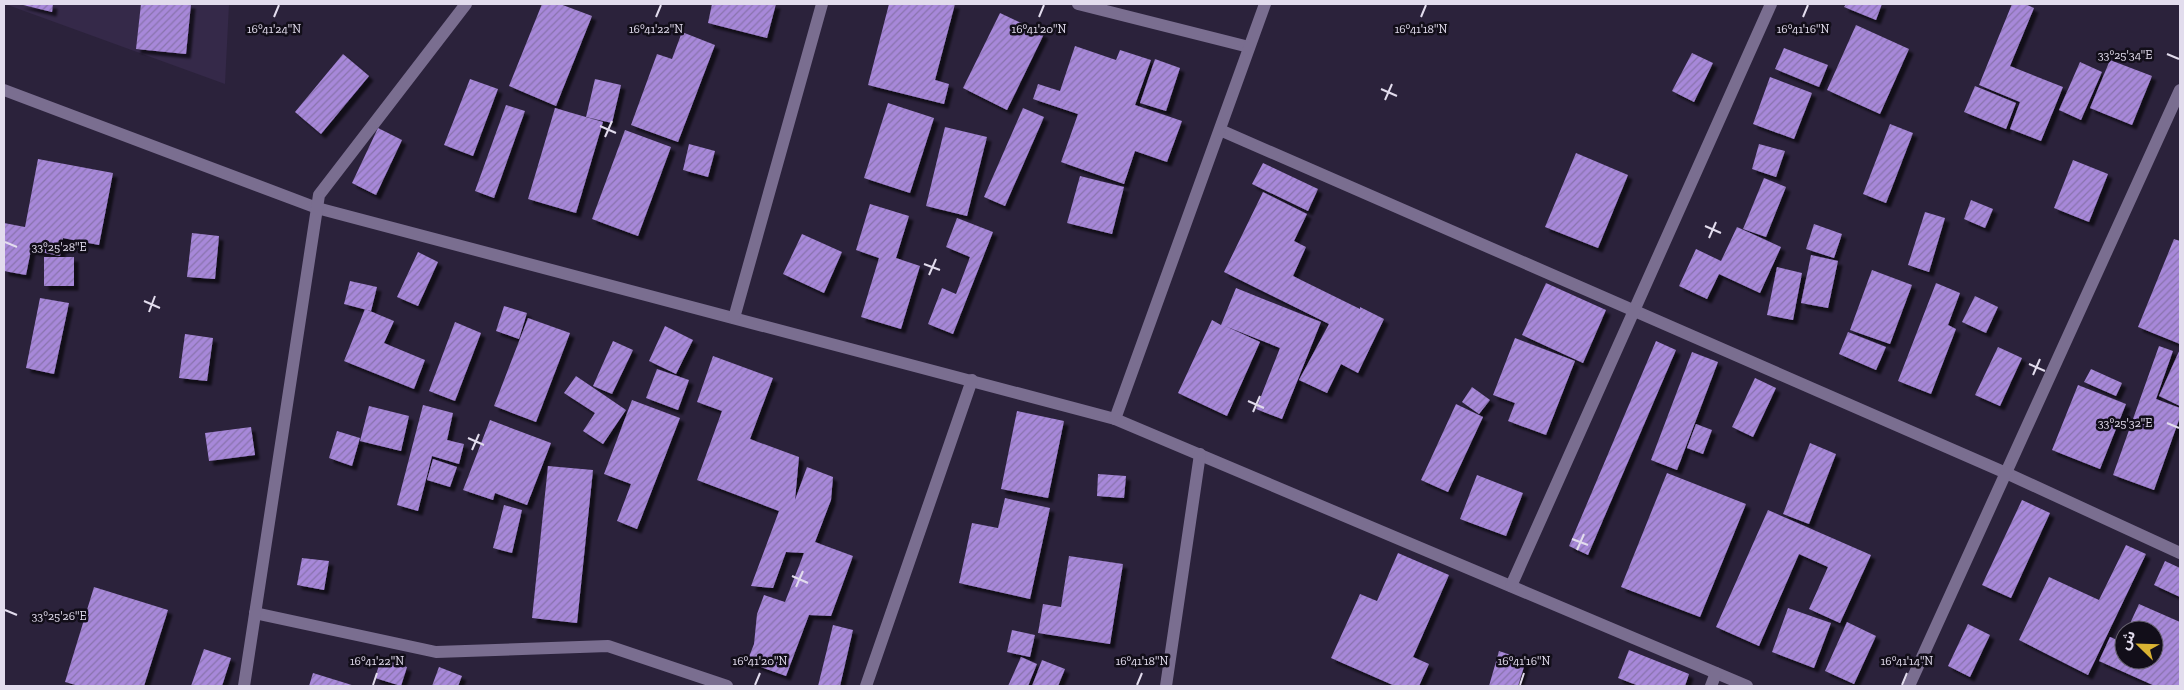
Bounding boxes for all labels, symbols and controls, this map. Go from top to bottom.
text: 16°41'24"N [247,22,301,36]
text: 16°41'22"N [629,22,683,36]
text: 16°41'20"N [1012,22,1067,36]
text: 16°41'18"N [1395,22,1448,36]
text: 16°41'16"N [1777,22,1829,36]
text: 33°25'34"E [2098,48,2152,62]
text: 33°25'28"E [31,240,87,254]
text: 33°25'32"E [2098,416,2152,430]
text: 33°25'26"E [31,609,87,623]
north arrow [2114,620,2164,670]
text: ش [2116,628,2139,652]
text: 16°41'22"N [350,654,404,668]
text: 16°41'20"N [733,654,788,668]
text: 16°41'18"N [1116,654,1169,668]
text: 16°41'16"N [1498,654,1550,668]
text: 16°41'14"N [1881,654,1933,668]

